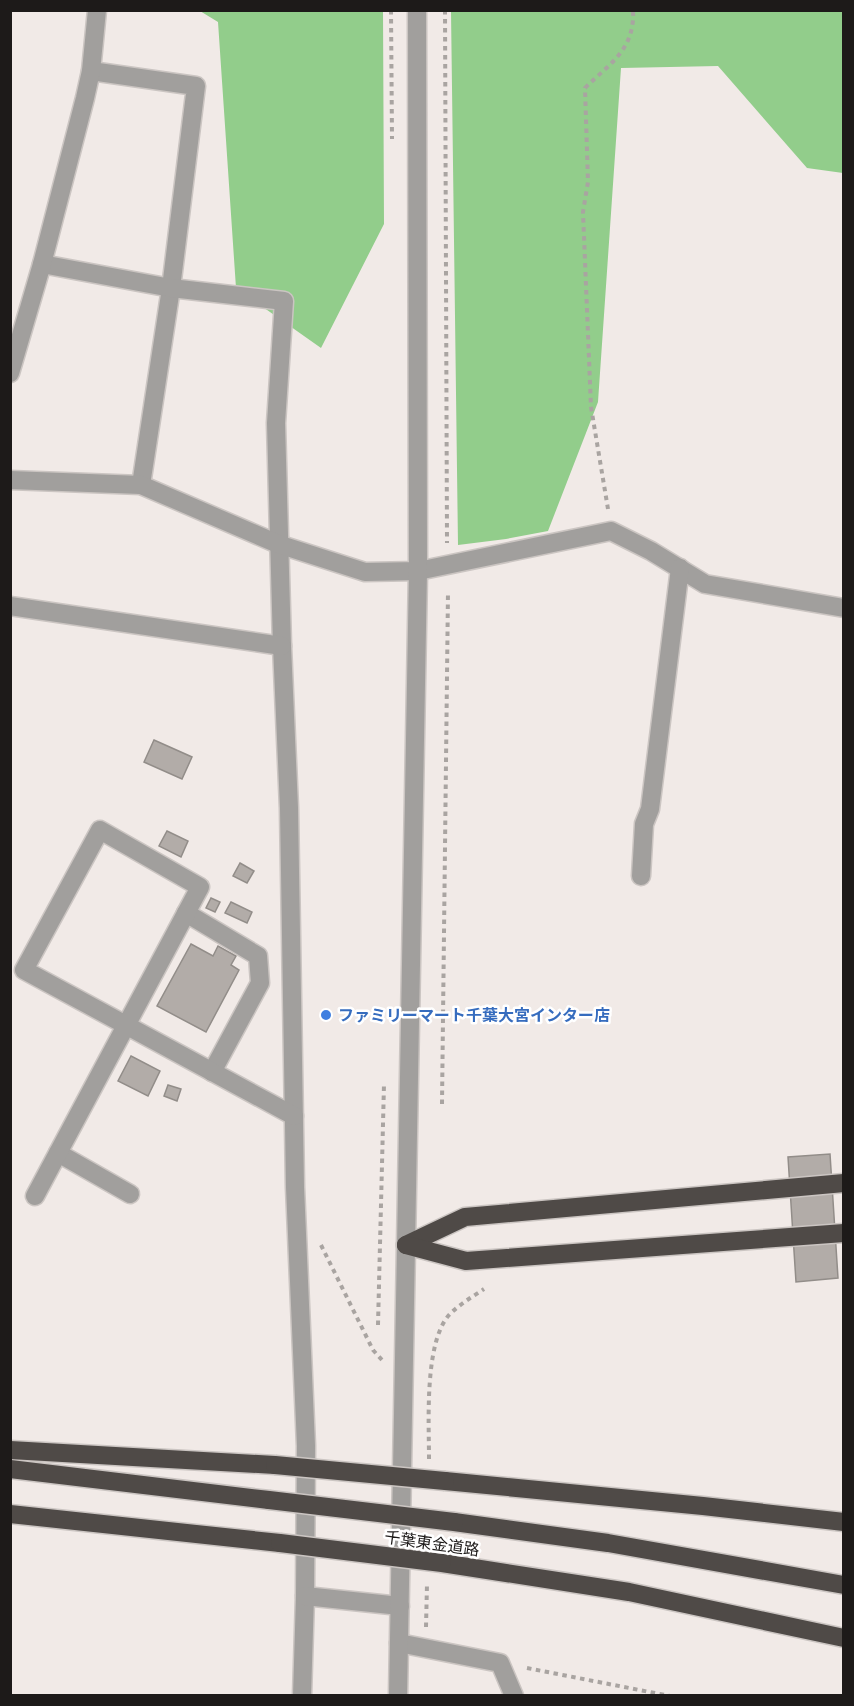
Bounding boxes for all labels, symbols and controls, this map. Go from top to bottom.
place label: ファミリーマート千葉大宮インター店 [338,1005,610,1024]
marker: ファミリーマート千葉大宮インター店 [319,1008,333,1022]
street label: 千葉東金道路 [383,1526,481,1559]

